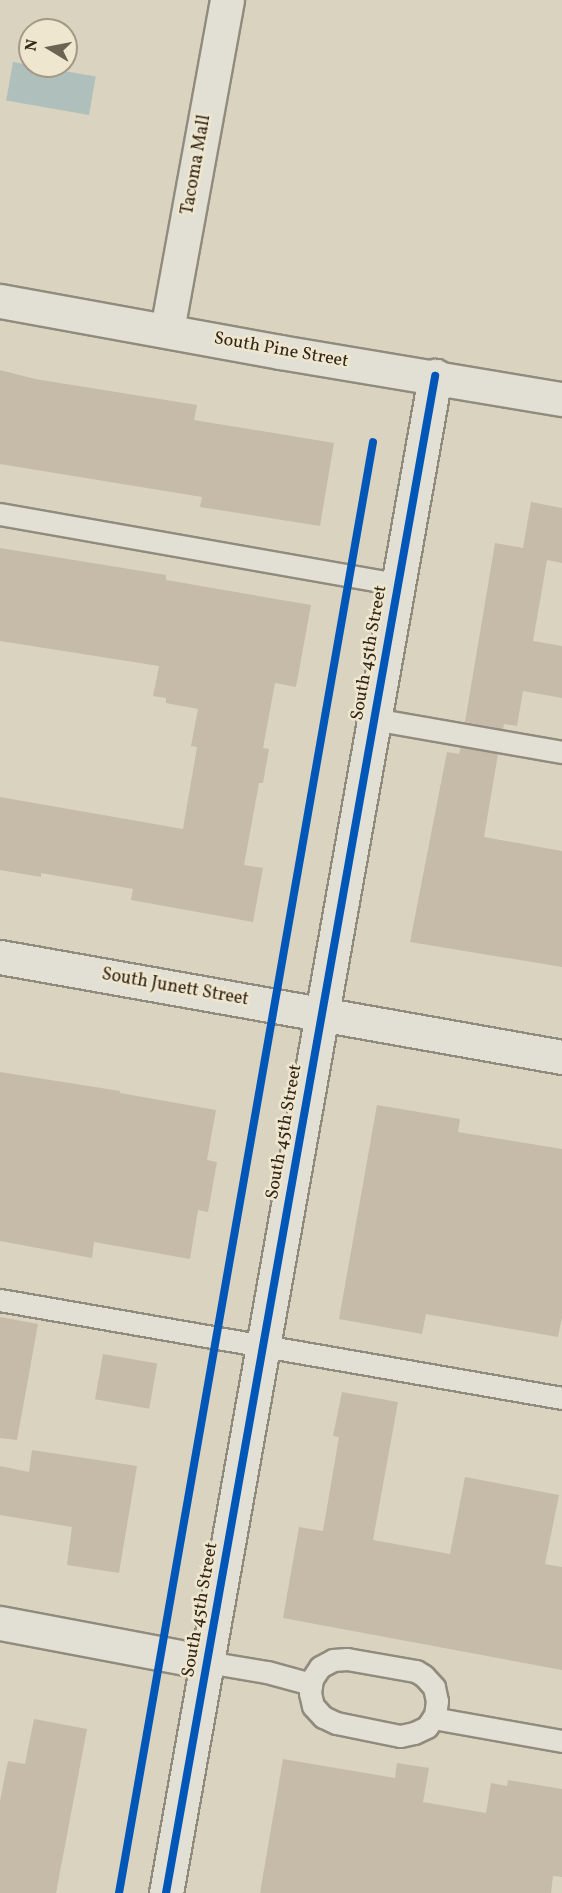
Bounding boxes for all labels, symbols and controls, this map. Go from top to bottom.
north arrow [18,18,78,78]
text: N [20,38,44,53]
street label: Tacoma Mall [178,113,216,217]
street label: South Pine Street [212,329,350,373]
street label: South 45th Street [347,584,393,722]
street label: South Junett Street [100,964,250,1012]
street label: South 45th Street [262,1063,308,1201]
street label: South 45th Street [178,1541,224,1679]

